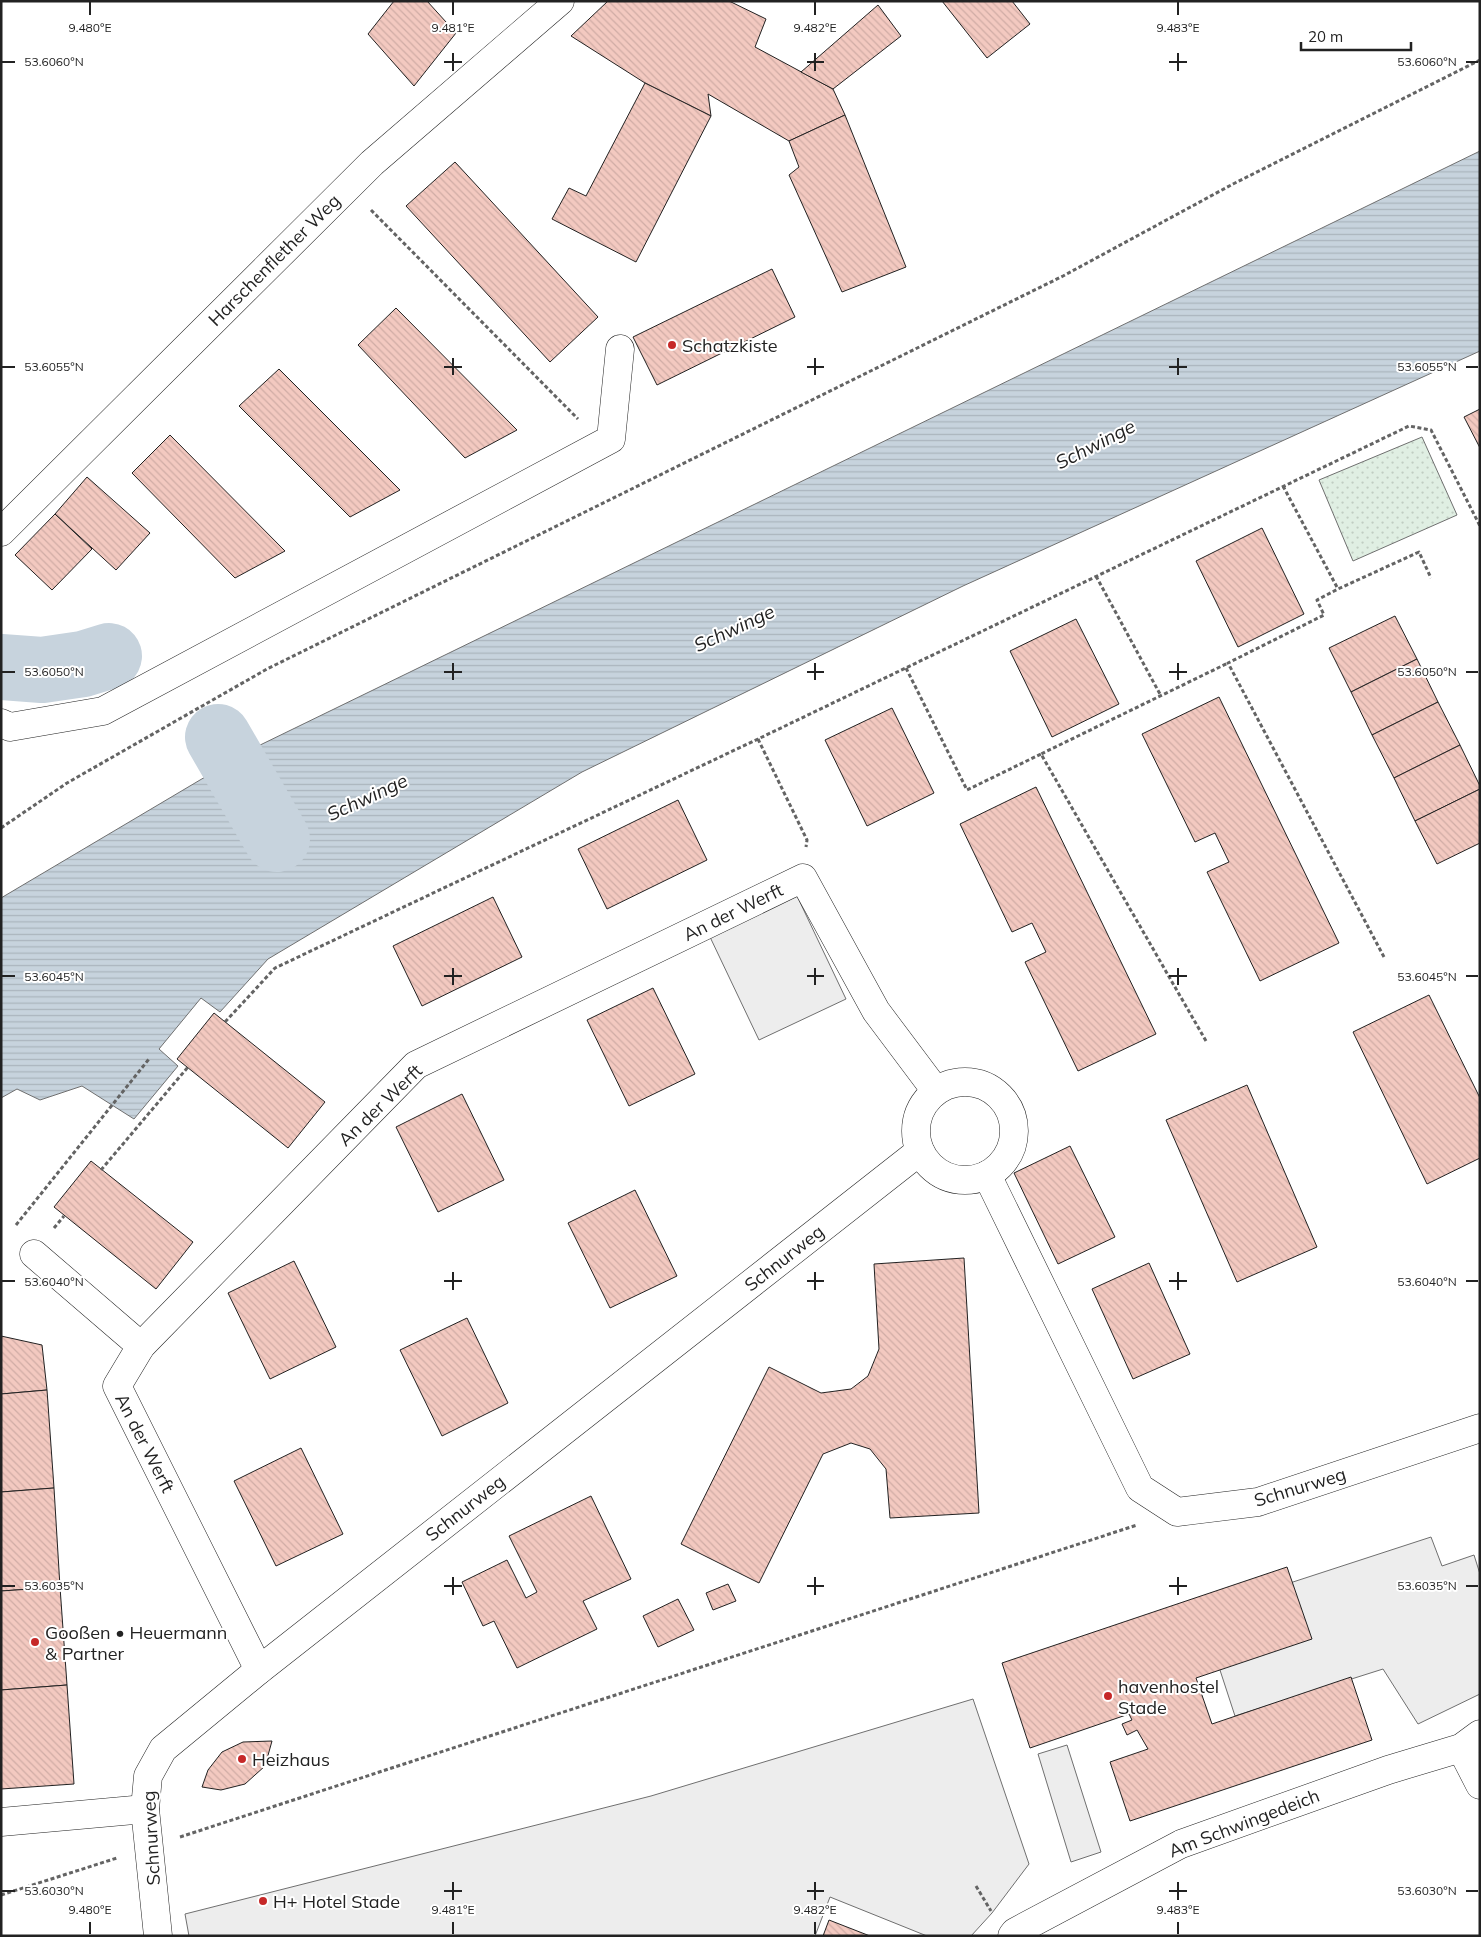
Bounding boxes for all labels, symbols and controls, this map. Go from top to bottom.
text: 9.480°E [68,20,112,35]
text: 9.481°E [431,20,475,35]
text: 9.482°E [793,20,837,35]
text: 9.483°E [1156,20,1200,35]
scale bar [1301,20,1411,52]
text: 20 m [1308,27,1343,46]
text: 53.6060°N [24,54,84,69]
text: 53.6060°N [1397,54,1457,69]
street label: Harschenflether Weg [203,189,345,331]
place label: Schatzkiste [682,334,778,357]
marker: Schatzkiste [666,339,678,351]
text: 53.6055°N [24,359,84,374]
text: 53.6055°N [1397,359,1457,374]
water label: Schwinge [1051,414,1139,474]
water label: Schwinge [690,599,778,657]
text: 53.6050°N [24,664,84,679]
text: 53.6050°N [1397,664,1457,679]
water label: Schwinge [323,768,411,826]
street label: An der Werft [679,878,787,946]
text: 53.6045°N [24,969,84,984]
text: 53.6045°N [1397,969,1457,984]
street label: An der Werft [333,1059,427,1151]
street label: Schnurweg [740,1220,828,1296]
text: 53.6040°N [24,1274,84,1289]
text: 53.6040°N [1397,1274,1457,1289]
street label: An der Werft [110,1390,180,1496]
street label: Schnurweg [1251,1462,1349,1512]
street label: Schnurweg [421,1470,509,1546]
text: 53.6035°N [24,1578,84,1593]
text: 53.6035°N [1397,1578,1457,1593]
place label: Gooßen • Heuermann & Partner [45,1621,227,1665]
marker: Gooßen • Heuermann & Partner [29,1636,41,1648]
place label: havenhostel Stade [1118,1675,1219,1719]
marker: havenhostel Stade [1102,1690,1114,1702]
place label: Heizhaus [252,1748,330,1771]
marker: Heizhaus [236,1753,248,1765]
street label: Am Schwingedeich [1165,1784,1323,1862]
street label: Schnurweg [137,1790,165,1886]
text: 53.6030°N [24,1883,84,1898]
text: 53.6030°N [1397,1883,1457,1898]
place label: H+ Hotel Stade [273,1890,400,1913]
marker: H+ Hotel Stade [257,1895,269,1907]
text: 9.480°E [68,1902,112,1917]
text: 9.481°E [431,1902,475,1917]
text: 9.482°E [793,1902,837,1917]
text: 9.483°E [1156,1902,1200,1917]

